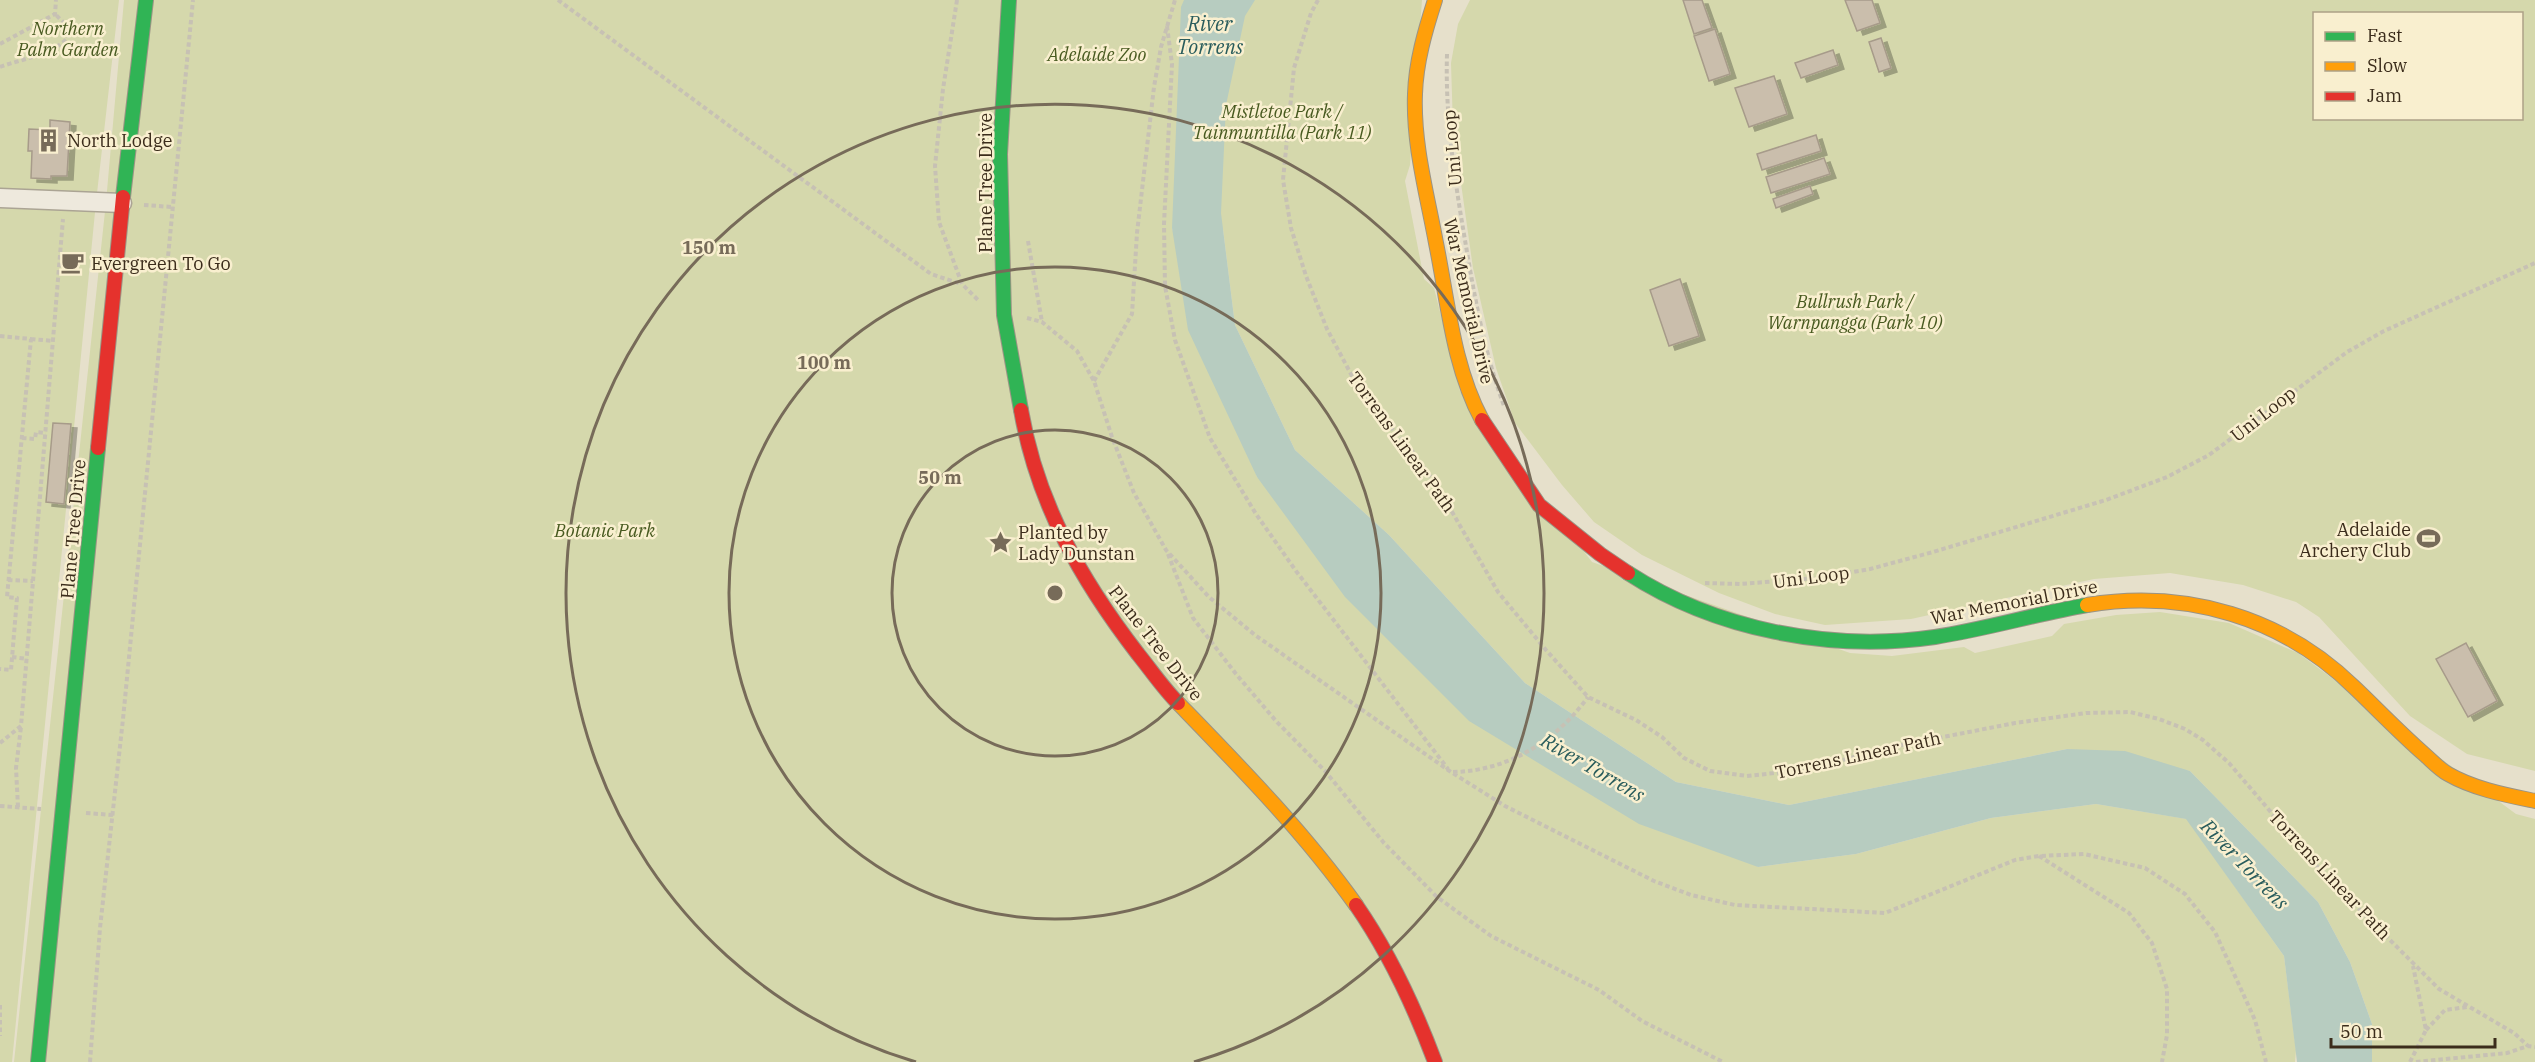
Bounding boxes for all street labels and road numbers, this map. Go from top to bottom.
street label: Uni Loop [1437,109,1467,187]
street label: Plane Tree Drive [974,113,997,253]
street label: War Memorial Drive [1439,216,1499,386]
street label: Torrens Linear Path [1343,367,1461,517]
street label: Uni Loop [2226,381,2300,447]
street label: Plane Tree Drive [55,458,91,600]
street label: Uni Loop [1771,561,1851,593]
street label: War Memorial Drive [1929,575,2099,629]
street label: Plane Tree Drive [1104,581,1208,705]
street label: Torrens Linear Path [1773,726,1943,784]
street label: Torrens Linear Path [2264,805,2396,945]

